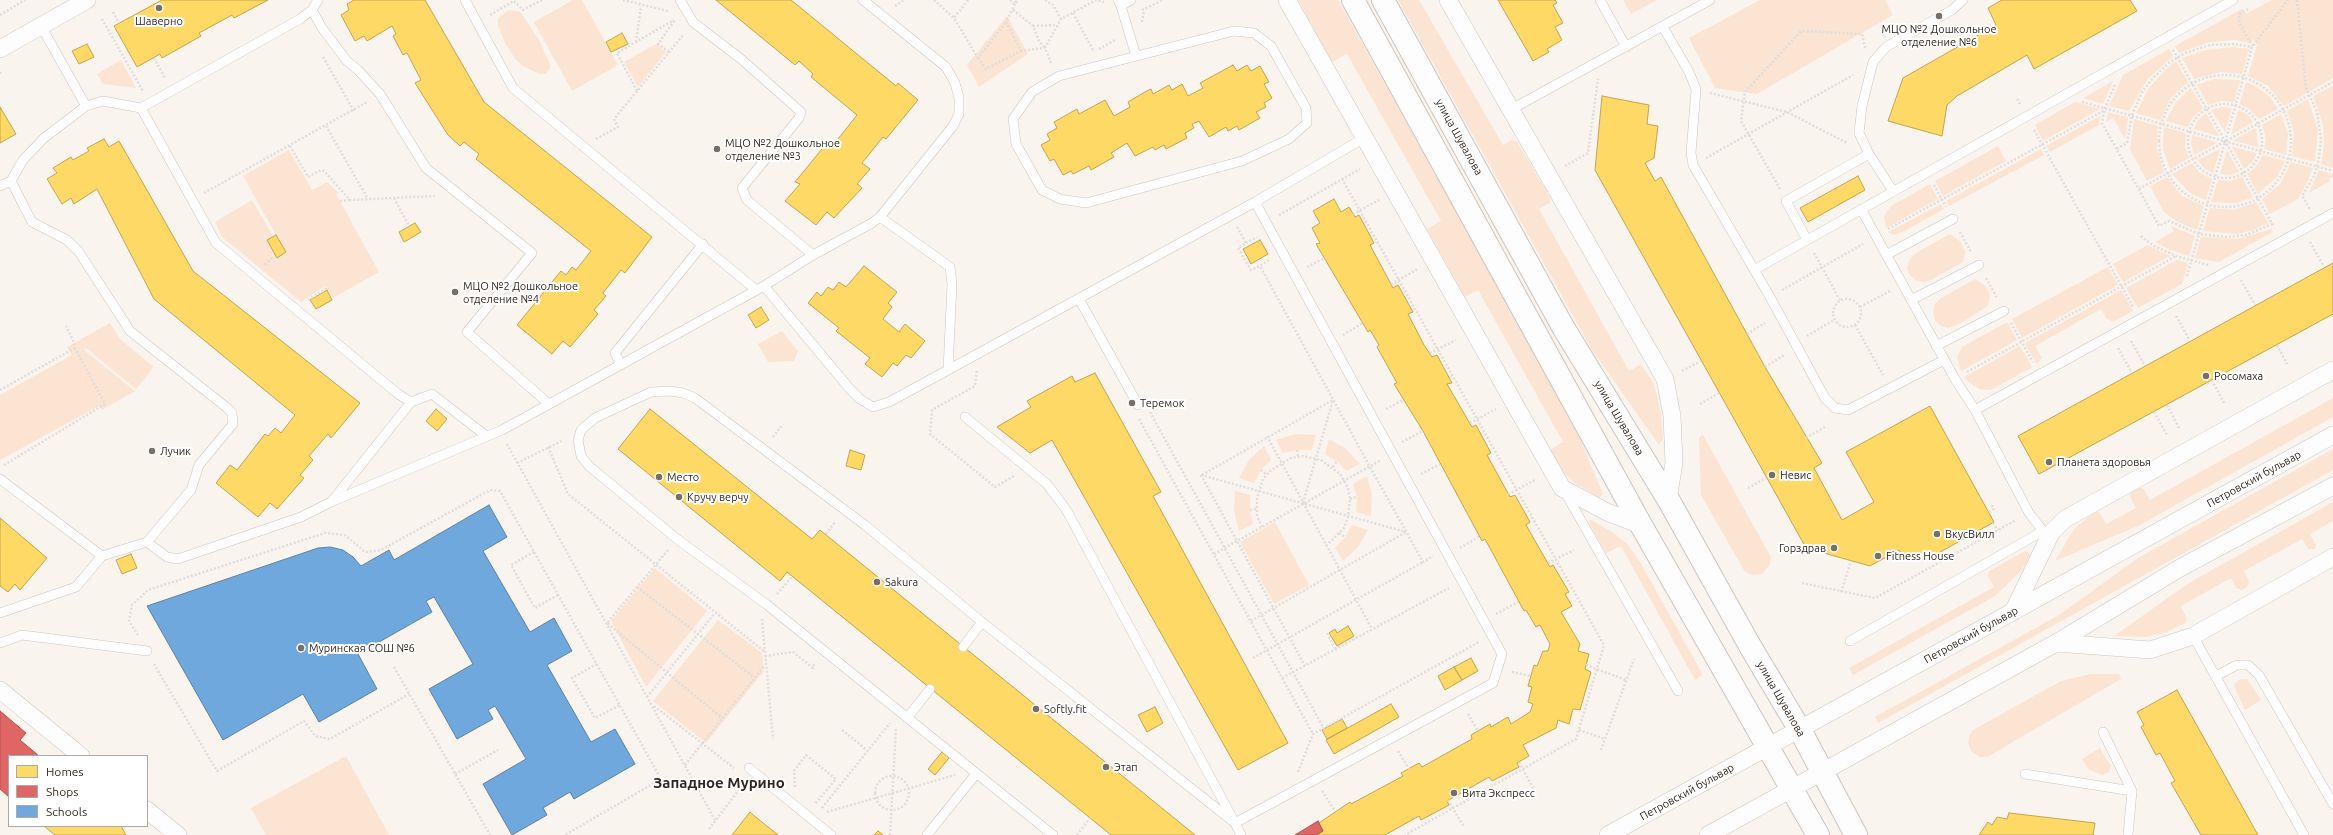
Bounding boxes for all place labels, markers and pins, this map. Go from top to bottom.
marker: Шаверно [154,3,164,13]
marker: МЦО №2 Дошкольное отделение №6 [1934,11,1944,21]
place label: Шаверно [135,14,183,28]
place label: МЦО №2 Дошкольное отделение №6 [1881,22,1997,48]
place label: МЦО №2 Дошкольное отделение №3 [725,136,840,162]
marker: МЦО №2 Дошкольное отделение №3 [712,144,722,154]
place label: МЦО №2 Дошкольное отделение №4 [463,279,578,305]
marker: МЦО №2 Дошкольное отделение №4 [450,287,460,297]
place label: Росомаха [2214,369,2263,383]
marker: Росомаха [2201,371,2211,381]
place label: Теремок [1140,396,1184,410]
marker: Теремок [1127,398,1137,408]
place label: Лучик [160,444,191,458]
marker: Лучик [147,446,157,456]
place label: Планета здоровья [2057,455,2151,469]
marker: Планета здоровья [2044,457,2054,467]
place label: Невис [1780,468,1811,482]
place label: Место [667,470,699,484]
marker: Невис [1767,470,1777,480]
marker: Место [654,472,664,482]
place label: Кручу верчу [687,490,749,504]
marker: Кручу верчу [674,492,684,502]
place label: ВкусВилл [1945,527,1994,541]
marker: ВкусВилл [1932,529,1942,539]
place label: Горздрав [1779,541,1826,555]
marker: Горздрав [1829,543,1839,553]
place label: Fitness House [1886,549,1954,563]
marker: Fitness House [1873,551,1883,561]
place label: Sakura [885,575,918,589]
marker: Sakura [872,577,882,587]
place label: Муринская СОШ №6 [309,641,415,655]
marker: Муринская СОШ №6 [296,643,306,653]
place label: Softly.fit [1044,702,1087,716]
marker: Softly.fit [1031,704,1041,714]
place label: Этап [1114,760,1138,774]
marker: Этап [1101,762,1111,772]
place label: Вита Экспресс [1462,786,1535,800]
marker: Вита Экспресс [1449,788,1459,798]

